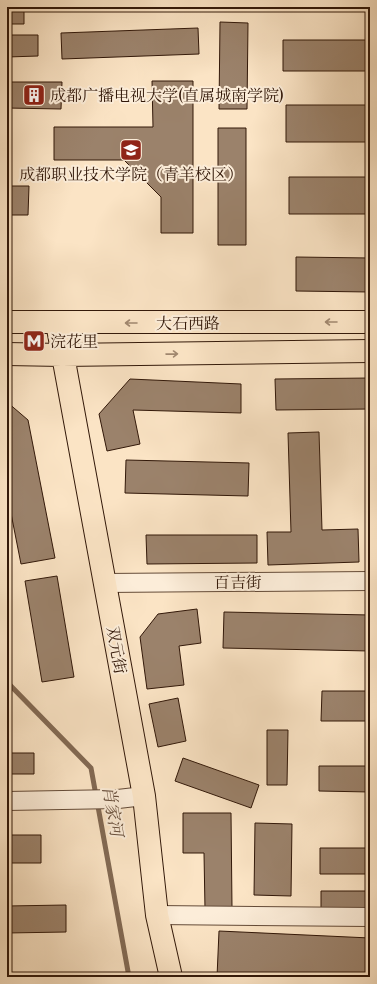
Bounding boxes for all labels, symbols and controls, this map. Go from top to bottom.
building icon: 成都广播电视大学(直属城南学院) [21,82,47,108]
place label: 成都广播电视大学(直属城南学院) [50,86,284,106]
school or university icon: 成都职业技术学院（青羊校区） [118,137,144,163]
place label: 成都职业技术学院（青羊校区） [19,165,243,185]
street label: 大石西路 [156,314,220,334]
one-way arrow [325,318,338,326]
one-way arrow [125,319,138,327]
metro station icon: 浣花里 [21,328,47,354]
place label: 浣花里 [50,332,98,352]
one-way arrow [165,350,178,358]
street label: 百吉街 [214,573,262,593]
street label: 双元街 [102,625,130,676]
water label: 肖家河 [97,784,128,841]

